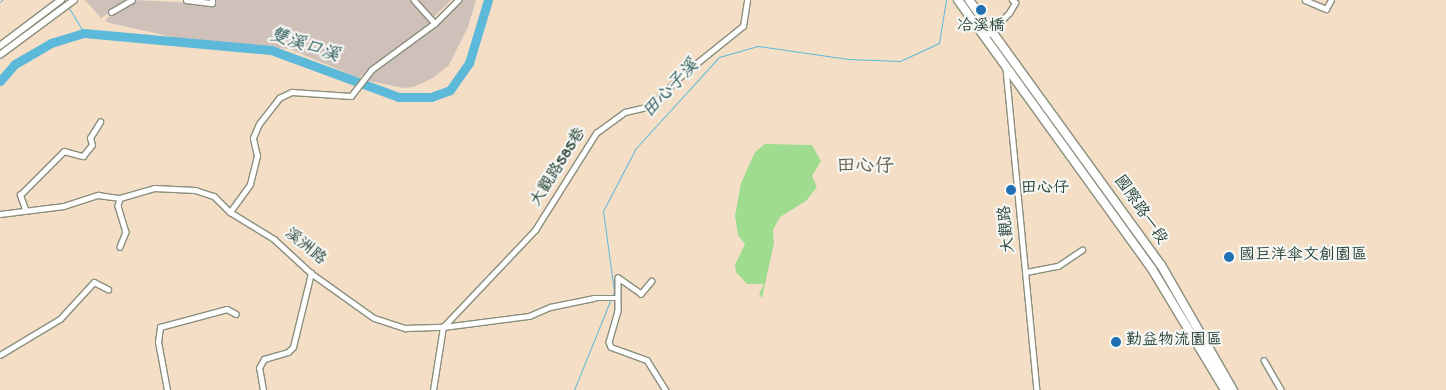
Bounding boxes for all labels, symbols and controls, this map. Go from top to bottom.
marker: 冾溪橋 [975,4,987,16]
place label: 冾溪橋 [957,18,1005,38]
water label: 雙溪口溪 [266,26,342,68]
water label: 田心子溪 [640,56,704,124]
street label: 大觀路585巷 [528,125,592,211]
district label: 田心仔 [837,157,893,179]
street label: 國際路一段 [1108,173,1170,249]
place label: 田心仔 [1021,180,1069,200]
marker: 田心仔 [1005,184,1017,196]
street label: 大觀路 [997,204,1021,254]
street label: 溪洲路 [279,225,329,271]
place label: 國巨洋傘文創園區 [1239,247,1367,267]
marker: 國巨洋傘文創園區 [1223,251,1235,263]
place label: 勤益物流園區 [1126,332,1222,352]
marker: 勤益物流園區 [1110,336,1122,348]

